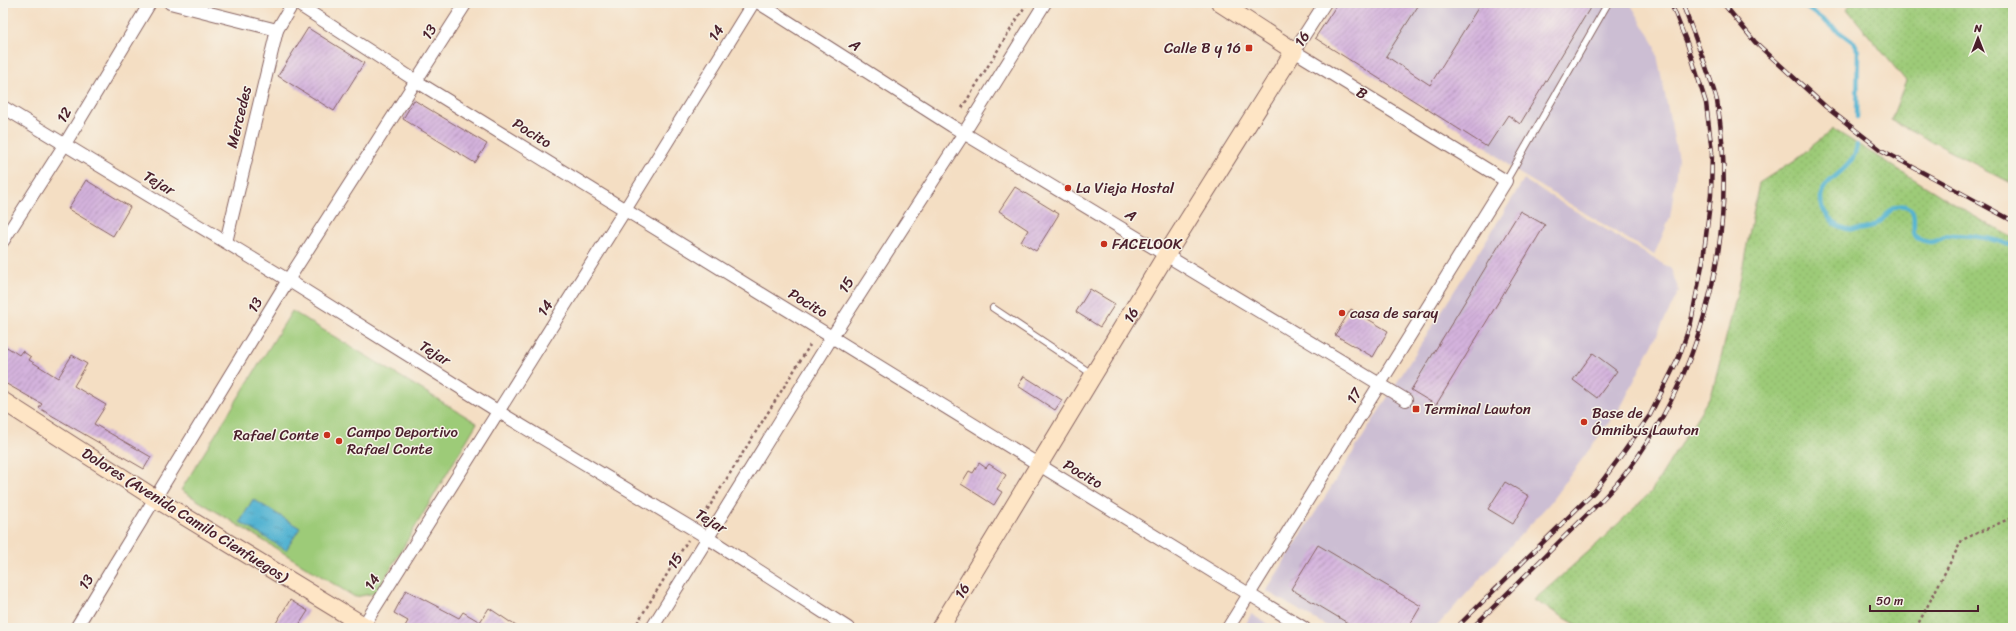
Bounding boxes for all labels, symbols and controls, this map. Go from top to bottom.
north arrow [1958,18,1998,58]
street label: 13 [414,19,444,45]
street label: 14 [701,19,731,47]
text: N [1973,19,1982,38]
street label: 16 [1287,26,1317,52]
street label: A [843,31,866,59]
place label: Calle B y 16 [1164,35,1241,61]
marker: Calle B y 16 [1244,43,1254,53]
street label: B [1351,79,1373,107]
street label: Mercedes [219,83,259,151]
street label: 12 [49,102,79,128]
street label: Pocito [507,111,557,156]
street label: Tejar [138,163,181,203]
place label: La Vieja Hostal [1076,175,1175,201]
marker: La Vieja Hostal [1063,183,1073,193]
street label: A [1119,201,1142,229]
place label: FACELOOK [1112,231,1183,257]
marker: FACELOOK [1099,239,1109,249]
street label: 15 [831,271,861,299]
street label: Pocito [783,281,833,325]
street label: 13 [240,292,270,318]
street label: 14 [530,294,560,322]
place label: casa de saray [1350,300,1438,326]
street label: 16 [1116,302,1146,328]
marker: casa de saray [1337,308,1347,318]
street label: Tejar [414,333,457,373]
street label: 17 [1339,382,1370,409]
place label: Terminal Lawton [1424,396,1531,422]
place label: Base de Ómnibus Lawton [1592,400,1699,443]
marker: Terminal Lawton [1411,404,1421,414]
marker: Base de Ómnibus Lawton [1579,417,1589,427]
place label: Campo Deportivo Rafael Conte [347,419,458,462]
place label: Rafael Conte [233,422,319,448]
marker: Rafael Conte [322,430,332,440]
marker: Campo Deportivo Rafael Conte [334,436,344,446]
street label: Dolores (Avenida Camilo Cienfuegos) [76,440,294,590]
street label: Pocito [1058,452,1108,496]
street label: Tejar [690,501,733,541]
street label: 15 [660,547,690,575]
street label: 14 [357,568,387,596]
street label: 13 [71,569,101,595]
street label: 16 [947,578,977,604]
scale bar [1870,587,1978,613]
text: 50 m [1876,590,1903,612]

